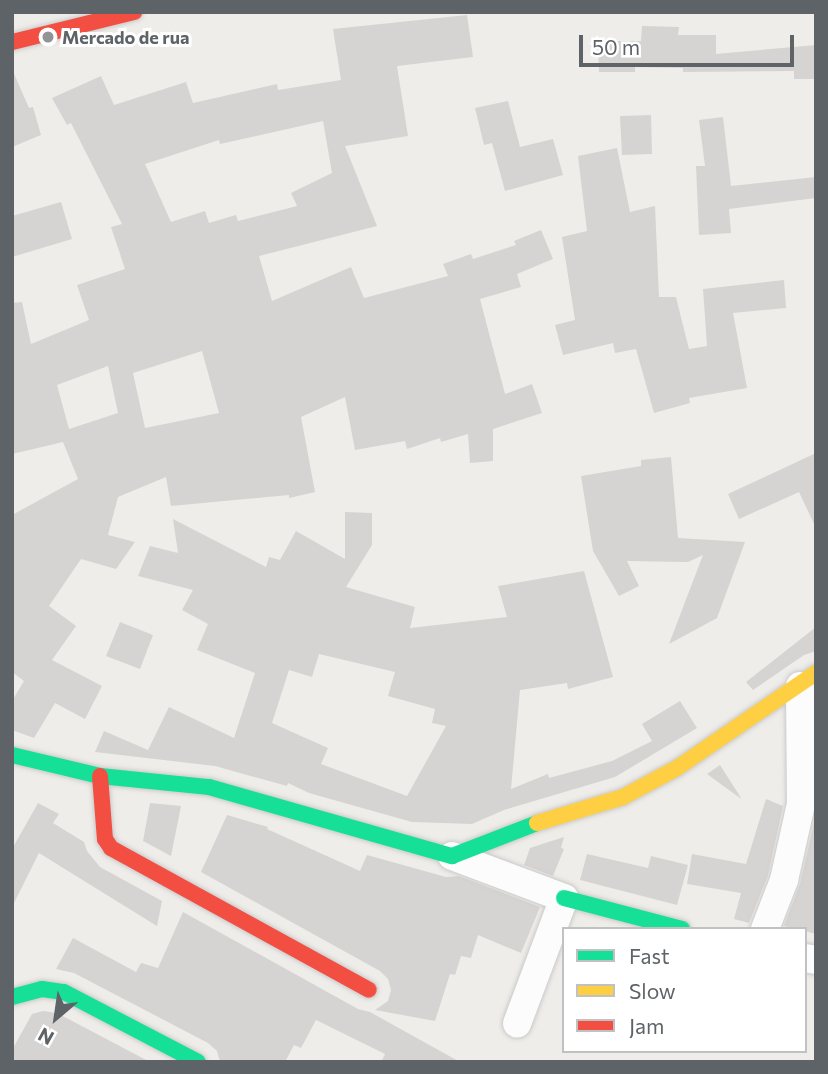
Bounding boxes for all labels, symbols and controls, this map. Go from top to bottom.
scale bar [583,21,798,65]
place label: Mercado de rua [62,26,189,48]
marker: Mercado de rua [40,29,56,45]
text: 50 m [592,34,640,59]
legend [562,927,807,1053]
text: Fast [629,943,670,968]
text: Slow [629,978,676,1003]
north arrow [21,983,91,1053]
text: Jam [629,1013,664,1038]
text: N [34,1023,57,1050]

